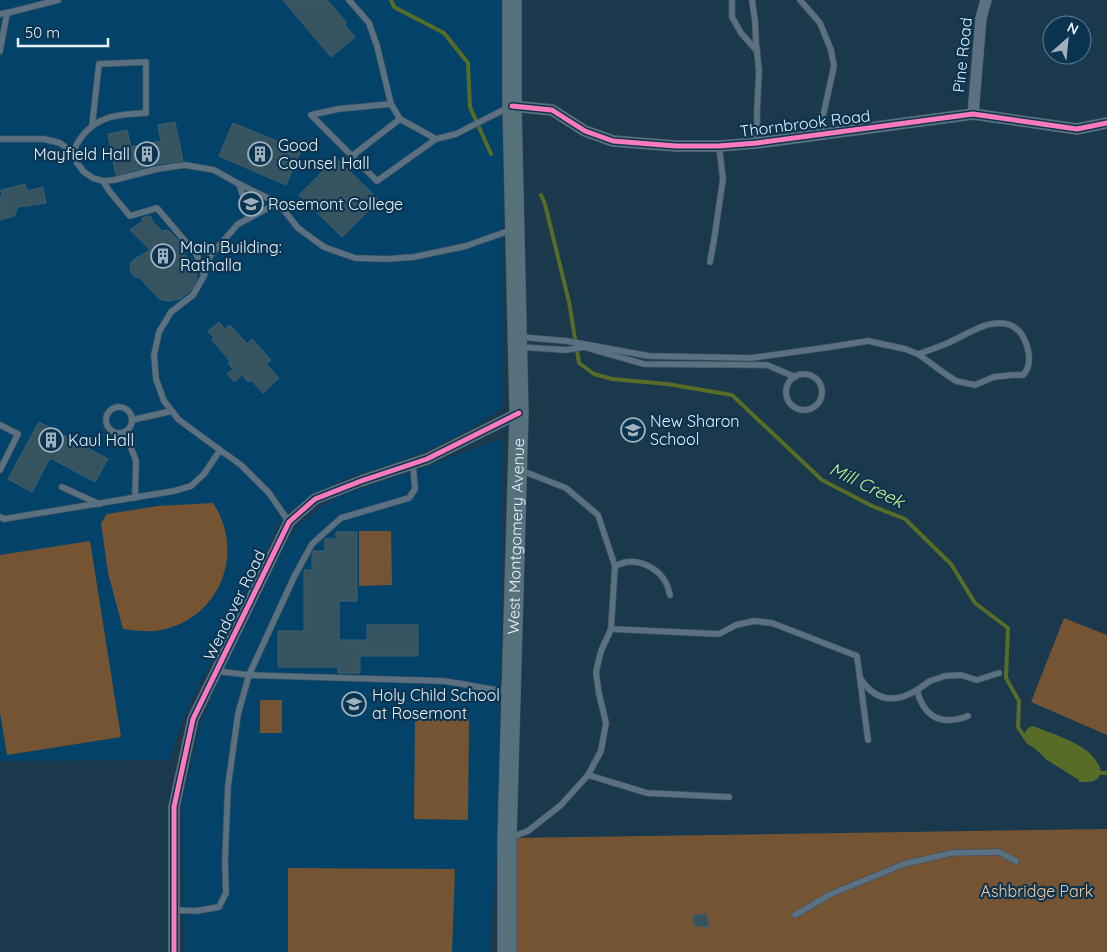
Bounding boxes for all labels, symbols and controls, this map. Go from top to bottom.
scale bar [18,15,108,47]
north arrow [1042,15,1092,65]
street label: Pine Road [948,17,976,93]
text: N [1064,18,1082,39]
text: 50 m [25,23,60,42]
street label: Thornbrook Road [739,105,871,141]
place label: Good Counsel Hall [278,135,370,173]
building icon: Mayfield Hall [134,141,160,167]
building icon: Good Counsel Hall [247,141,273,167]
place label: Mayfield Hall [34,144,130,164]
school or university icon: Rosemont College [238,191,264,217]
place label: Rosemont College [268,194,403,214]
place label: Main Building: Rathalla [180,237,282,275]
building icon: Main Building: Rathalla [150,243,176,269]
place label: New Sharon School [650,411,740,449]
school or university icon: New Sharon School [620,417,646,443]
building icon: Kaul Hall [38,427,64,453]
place label: Kaul Hall [68,430,134,450]
street label: West Montgomery Avenue [503,438,528,635]
water label: Mill Creek [826,457,909,514]
street label: Wendover Road [199,546,269,664]
place label: Holy Child School at Rosemont [372,685,500,723]
school or university icon: Holy Child School at Rosemont [341,691,367,717]
park label: Ashbridge Park [981,881,1093,901]

